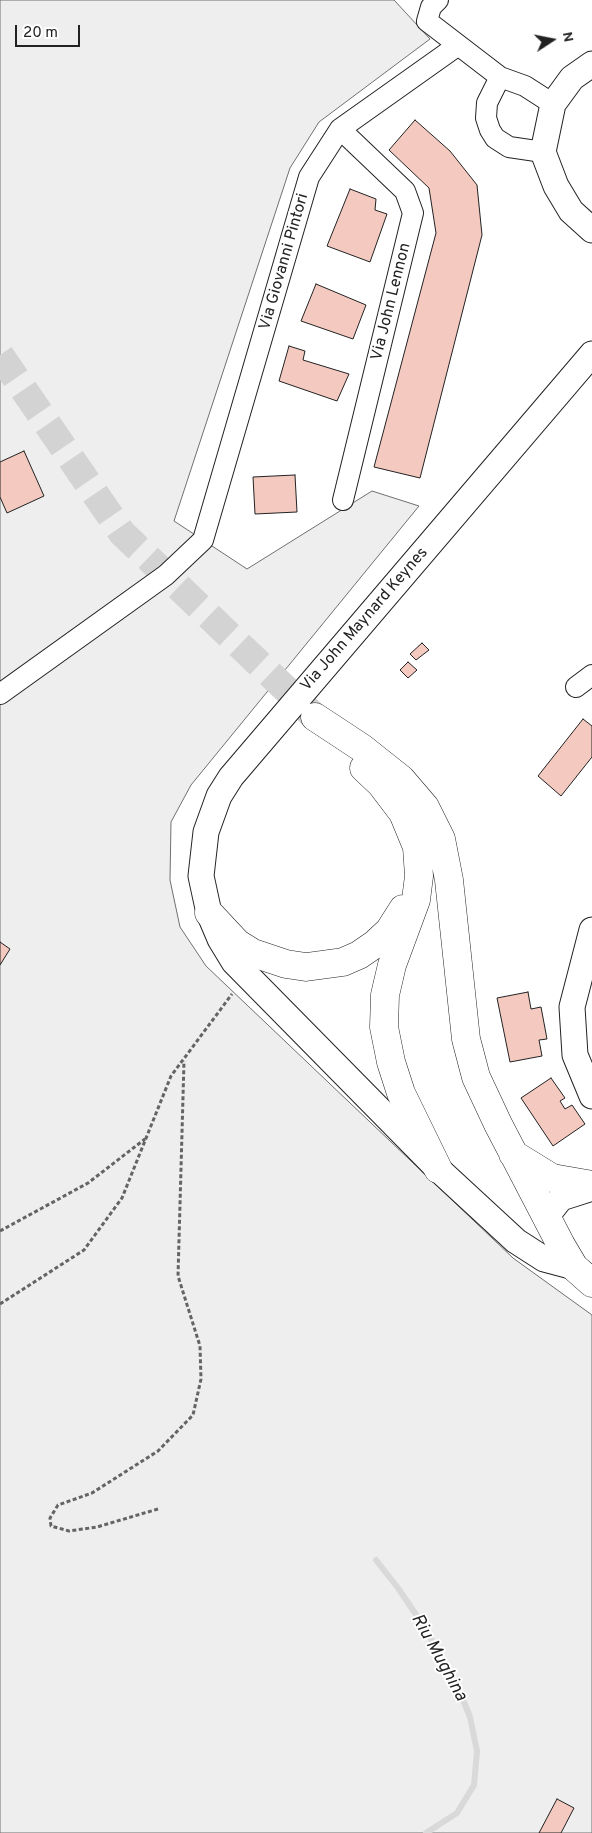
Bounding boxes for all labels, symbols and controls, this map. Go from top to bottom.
scale bar [18,15,82,47]
north arrow [527,15,577,65]
text: 20 m [23,24,58,43]
text: N [558,30,577,44]
street label: Via Giovanni Pintori [256,192,314,332]
street label: Via John Lennon [368,241,416,363]
street label: Via John Maynard Keynes [297,544,433,696]
water label: Riu Mughina [405,1611,471,1705]

